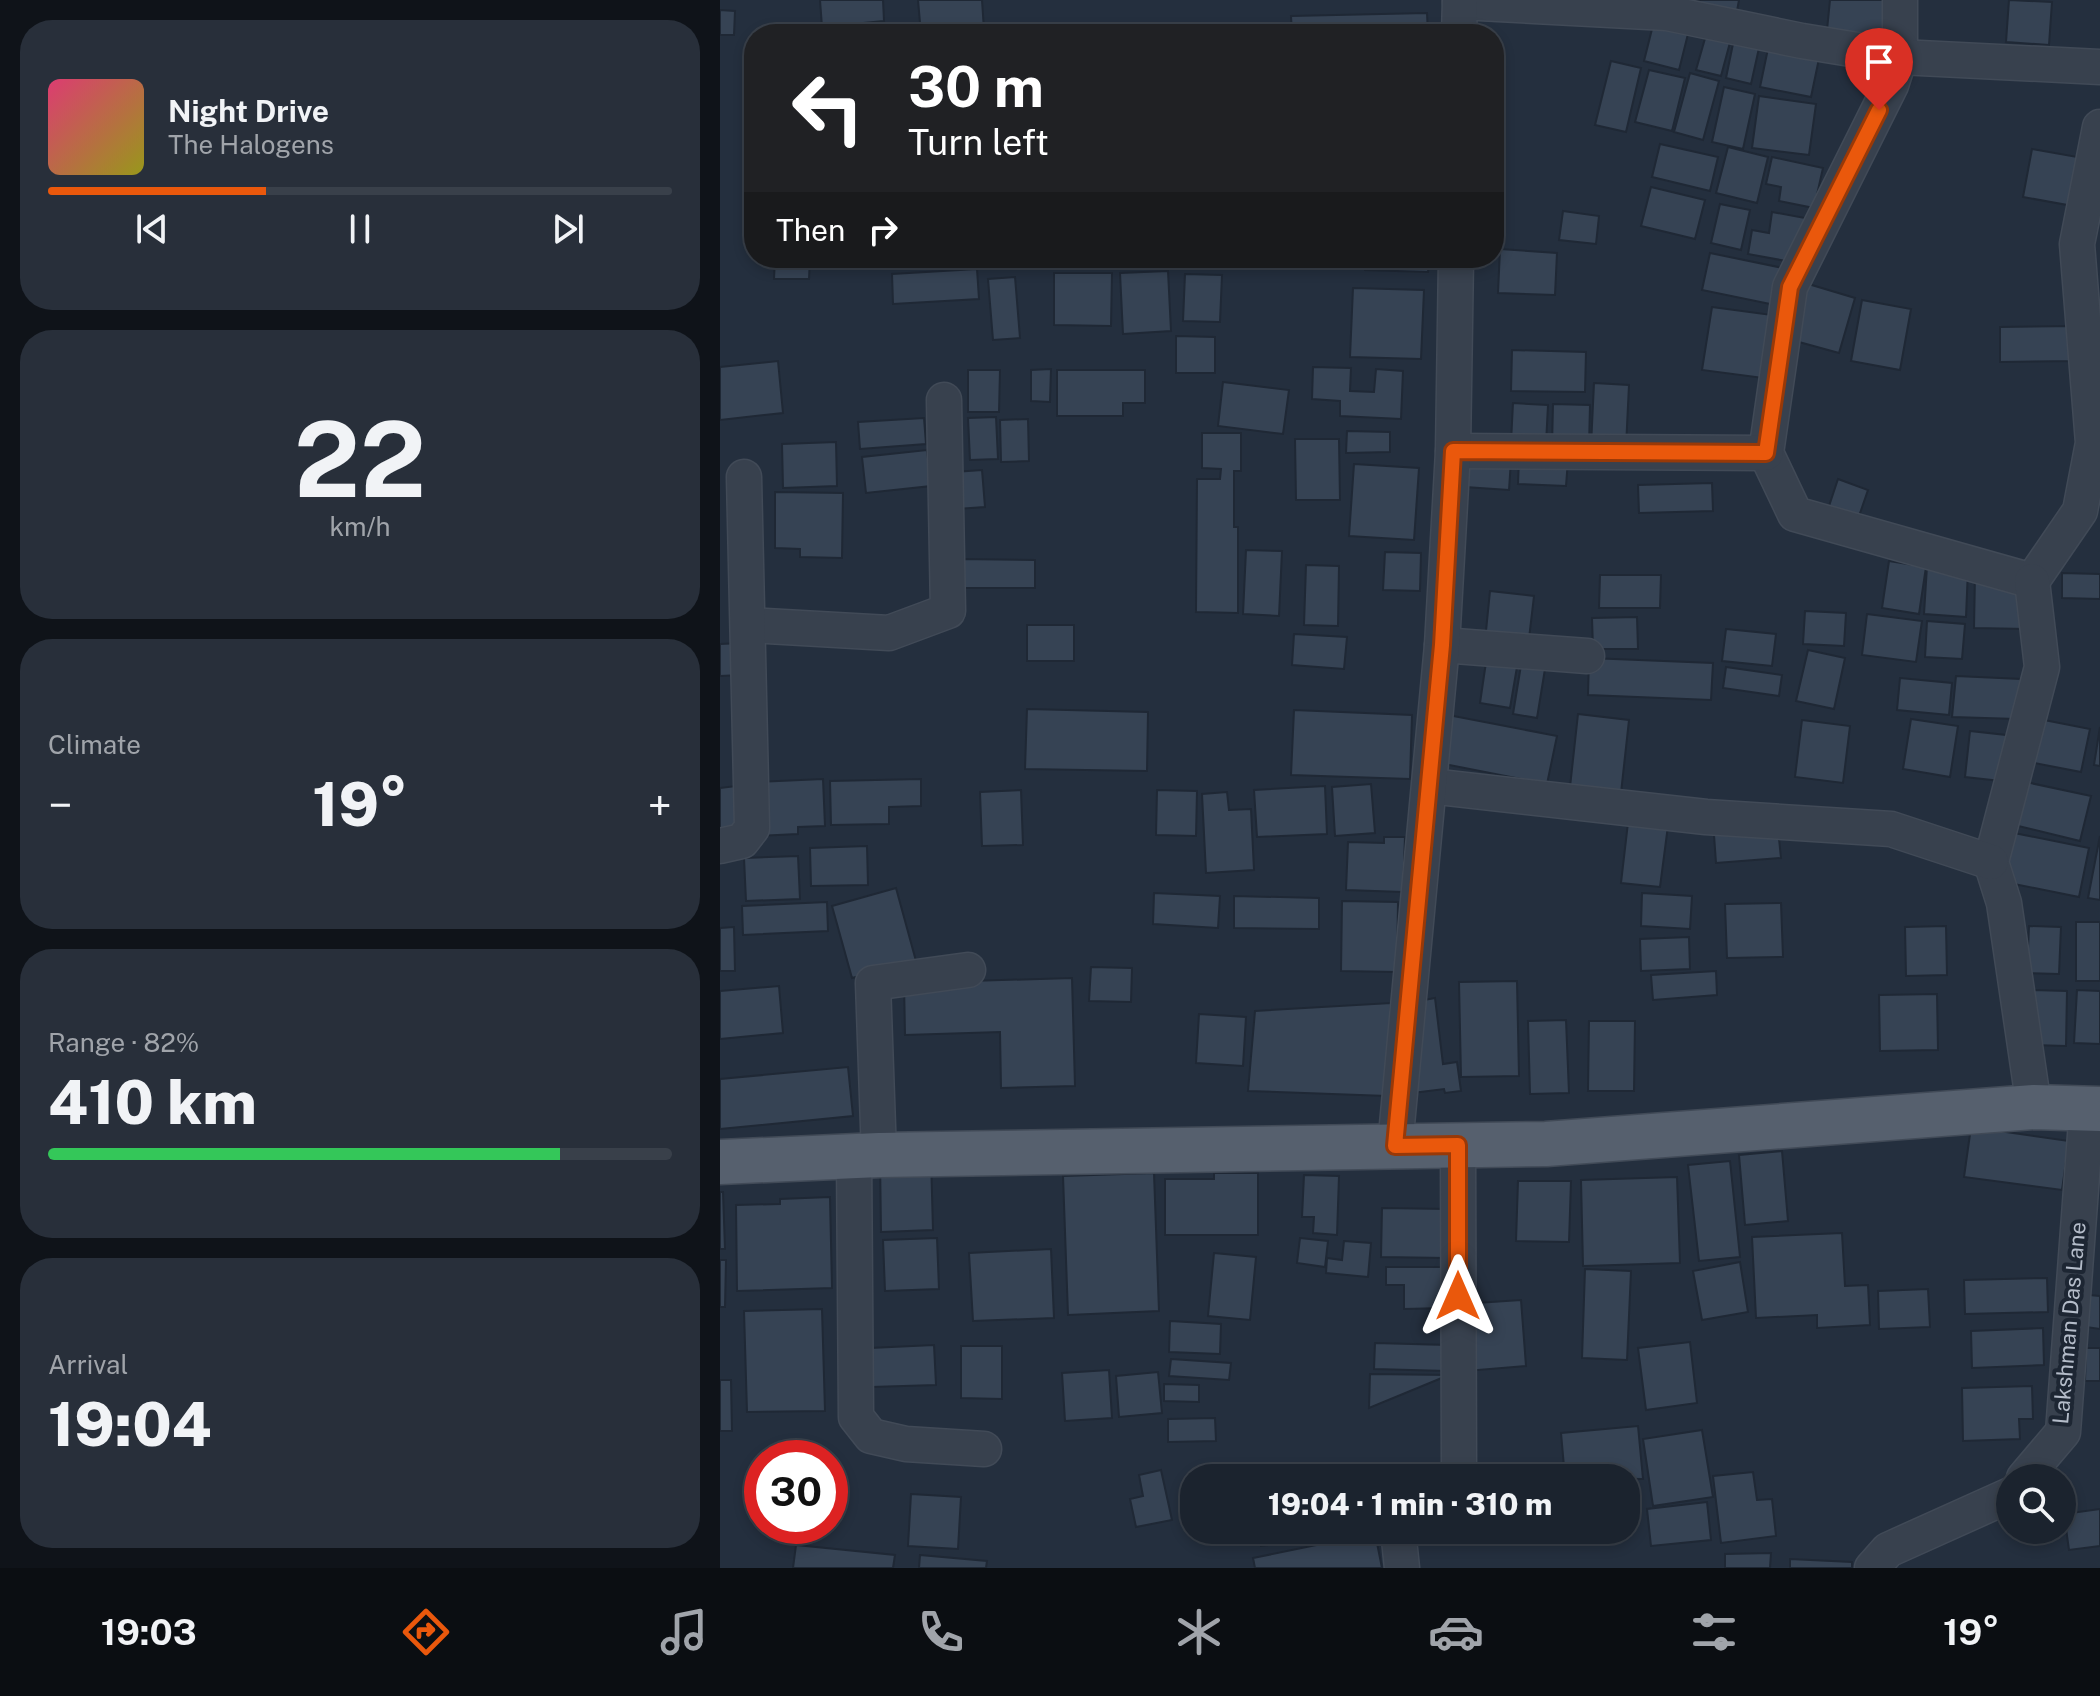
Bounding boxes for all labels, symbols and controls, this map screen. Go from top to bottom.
pin [1845,28,1913,110]
icon: arrive [1857,40,1901,84]
text: 30 m [908,54,1044,120]
icon: left [776,56,880,160]
text: Night Drive [168,93,329,129]
text: Turn left [908,121,1049,163]
text: The Halogens [168,129,334,160]
icon: previous [130,207,174,251]
icon: pause [338,207,382,251]
icon: next [546,207,590,251]
icon: right [861,208,905,252]
text: Then [776,212,845,248]
text: 22 [294,398,426,520]
text: km/h [329,511,391,542]
text: Climate [48,729,141,760]
text: 19° [312,769,408,840]
text: − [48,779,72,831]
text: + [648,779,672,831]
text: Range · 82% [48,1027,199,1058]
text: 410 km [48,1067,257,1138]
street label: Lakshman Das Lane [2047,1221,2091,1425]
position arrow [1416,1254,1500,1338]
text: Arrival [48,1349,128,1380]
text: 19:04 [48,1389,212,1460]
speed limit sign: 30 [744,1440,848,1544]
map controls [1996,1464,2076,1544]
button: search [1996,1464,2076,1544]
text: 19:04 · 1 min · 310 m [1268,1486,1552,1522]
icon: directions [398,1604,454,1660]
icon: music [656,1604,712,1660]
icon: phone [913,1604,969,1660]
icon: climate [1171,1604,1227,1660]
icon: car [1428,1604,1484,1660]
icon: filters [1686,1604,1742,1660]
text: 19:03 [101,1611,197,1653]
text: 19° [1943,1611,1999,1653]

